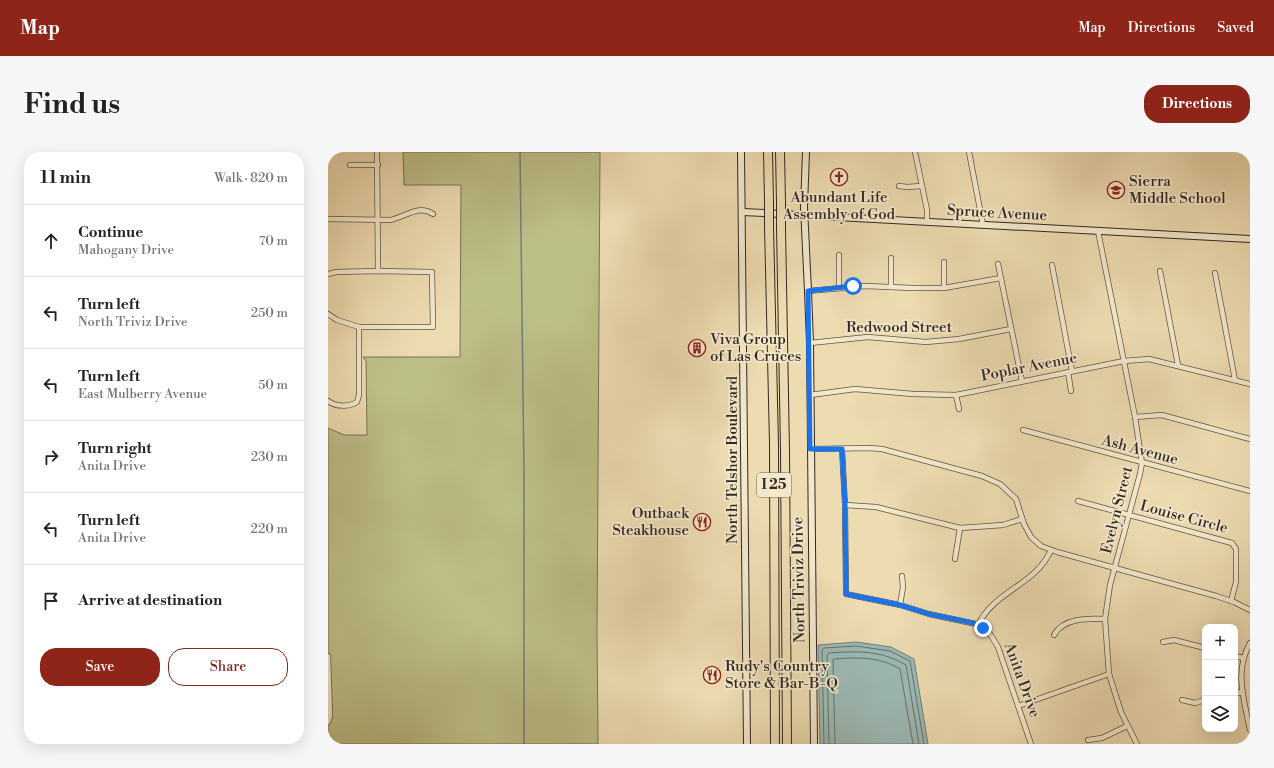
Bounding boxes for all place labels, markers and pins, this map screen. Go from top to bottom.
church icon: Abundant Life Assembly of God [829,167,849,187]
place label: Sierra Middle School [1129,172,1226,208]
school or university icon: Sierra Middle School [1106,180,1126,200]
place label: Abundant Life Assembly of God [782,188,896,224]
place label: Viva Group of Las Cruces [709,330,801,366]
building icon: Viva Group of Las Cruces [687,338,707,358]
place label: Outback Steakhouse [612,504,690,540]
restaurant icon: Outback Steakhouse [692,512,712,532]
place label: Rudy's Country Store & Bar-B-Q [725,657,838,693]
restaurant icon: Rudy's Country Store & Bar-B-Q [702,665,722,685]

